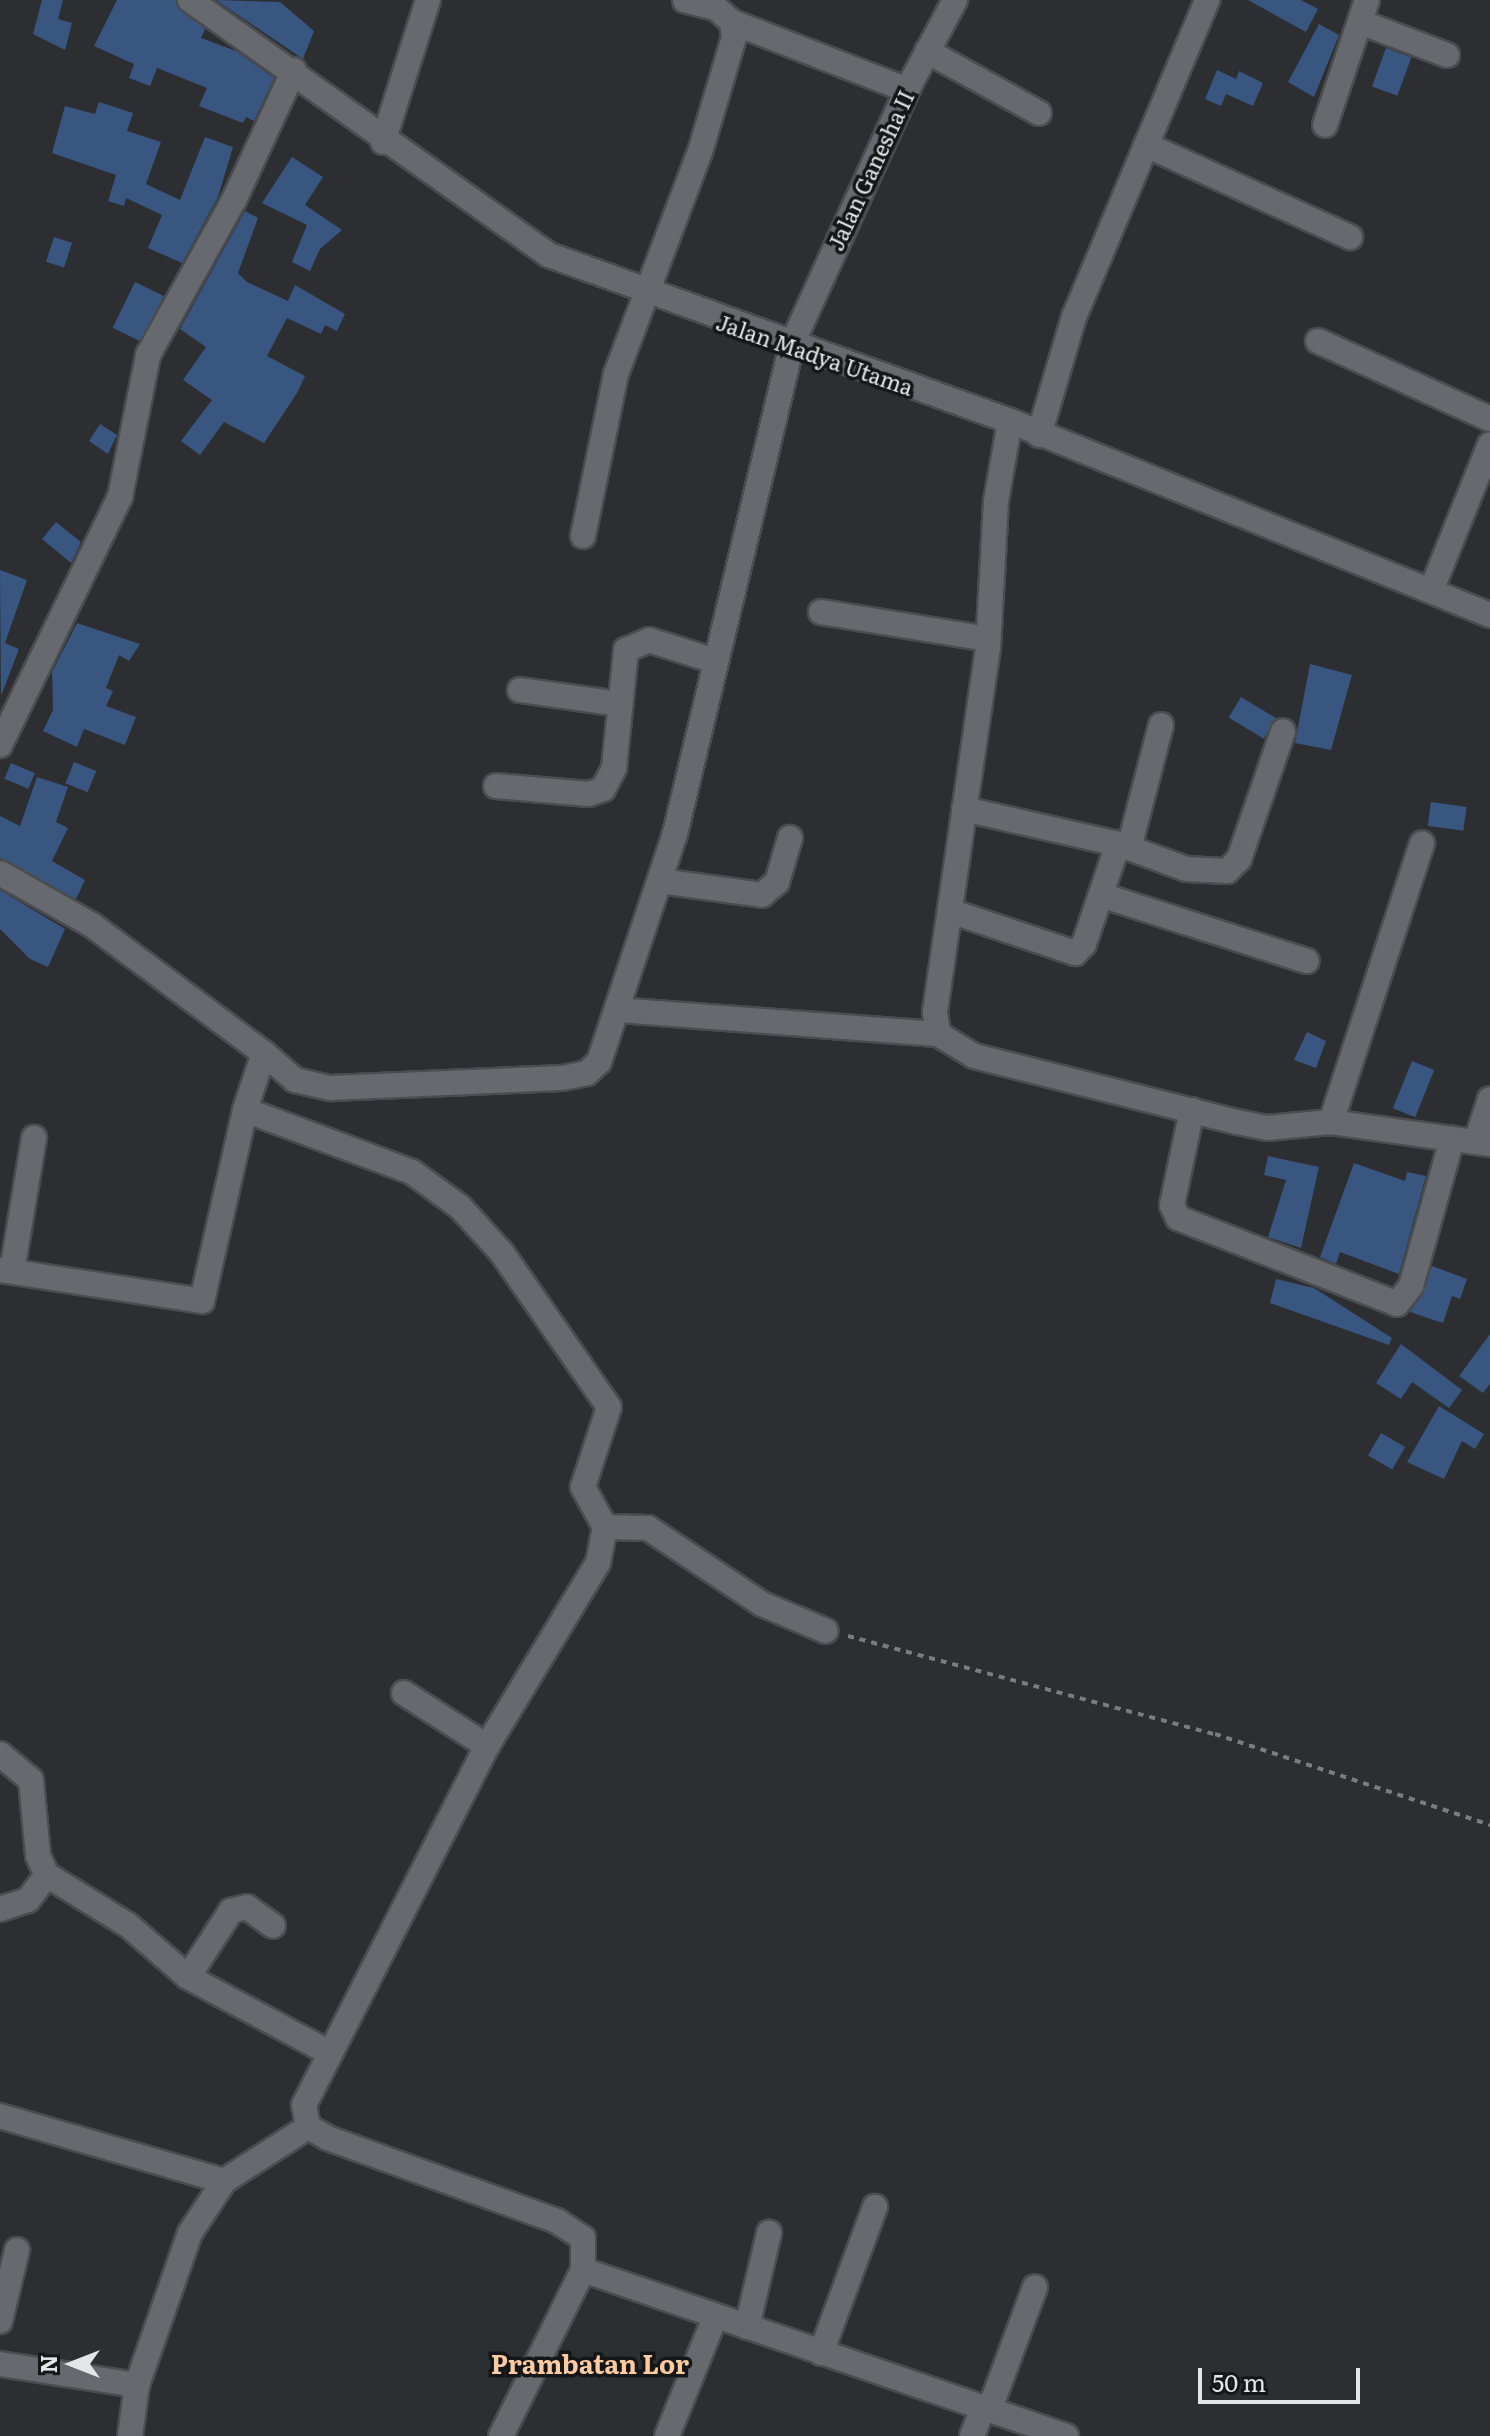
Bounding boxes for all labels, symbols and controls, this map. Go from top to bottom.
street label: Jalan Ganesha II [821,86,919,254]
street label: Jalan Madya Utama [713,308,917,400]
north arrow [32,2324,112,2404]
district label: Prambatan Lor [491,2347,689,2379]
scale bar [1202,2352,1364,2402]
text: N [31,2355,64,2373]
text: 50 m [1212,2364,1266,2399]

